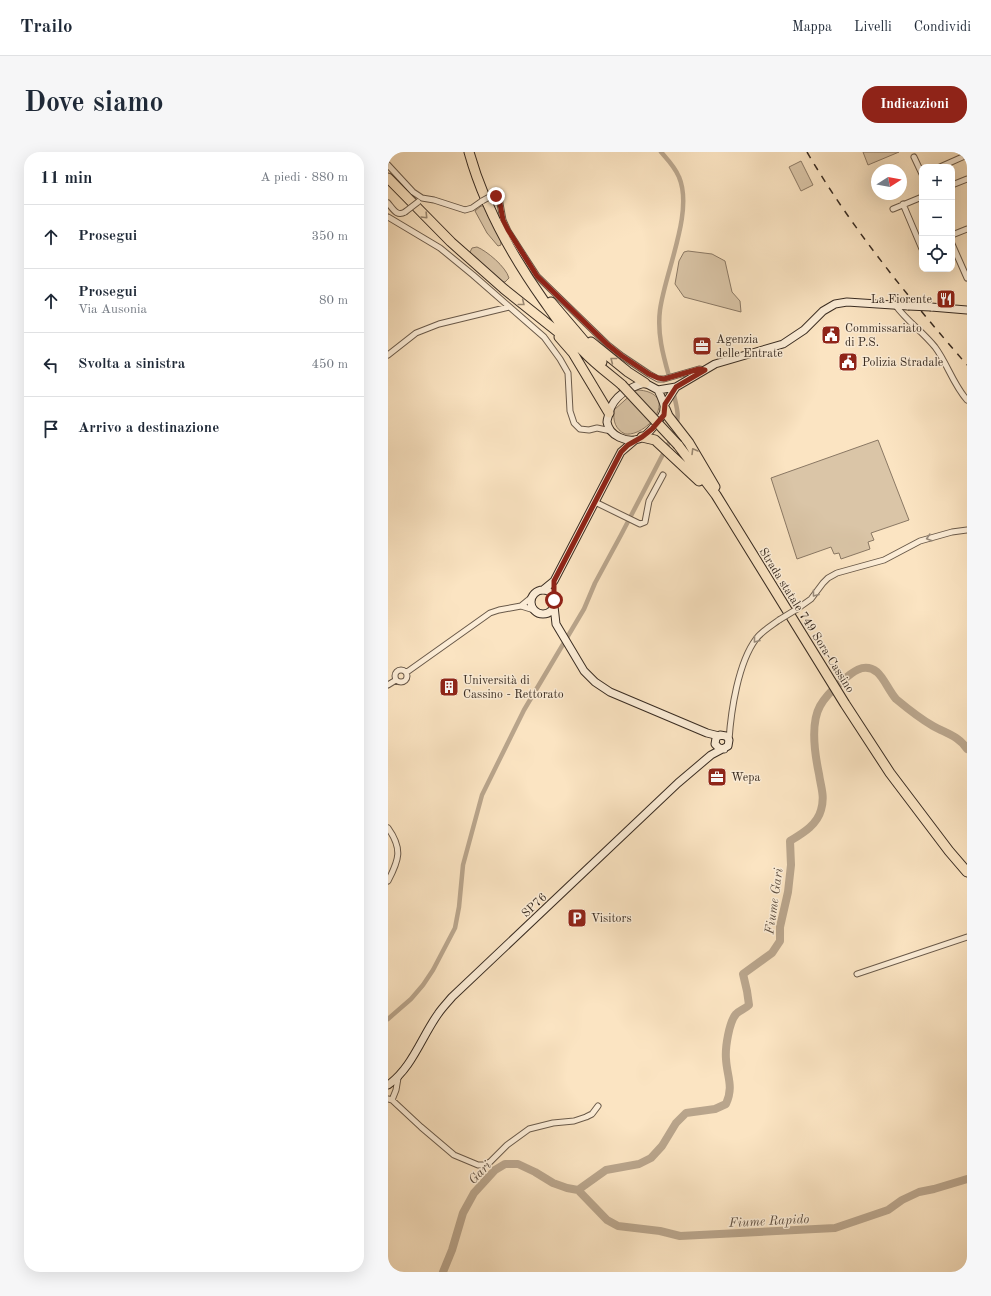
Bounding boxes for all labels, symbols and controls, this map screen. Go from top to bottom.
text: Trailo [20,18,73,37]
text: Mappa [792,20,832,34]
text: Livelli [854,20,892,34]
text: Condividi [914,20,971,34]
button: Indicazioni [862,86,967,123]
text: Dove siamo [24,90,164,118]
north arrow [871,164,907,200]
map controls [919,164,955,272]
button: + [919,164,955,200]
text: 11 min [40,170,93,187]
text: A piedi · 880 m [260,171,348,184]
route end [487,187,505,205]
button: − [919,200,955,236]
one-way arrow [420,211,428,219]
icon: ahead [40,226,62,248]
text: Prosegui [78,229,137,244]
text: 350 m [311,230,348,243]
button: locate [919,236,955,272]
text: Prosegui [78,285,137,300]
restaurant icon: La Fiorente [935,288,957,310]
icon: ahead [40,290,62,312]
text: 80 m [319,294,348,307]
place label: La Fiorente [871,294,932,306]
one-way arrow [517,299,524,306]
text: Via Ausonia [78,303,147,316]
place label: Commissariato di P.S. [845,323,922,349]
public building icon: Commissariato di P.S. [820,324,842,346]
place label: Agenzia delle Entrate [716,334,783,360]
office icon: Agenzia delle Entrate [691,335,713,357]
public building icon: Polizia Stradale [837,351,859,373]
icon: left [40,354,62,376]
text: Svolta a sinistra [78,357,185,372]
place label: Polizia Stradale [862,357,944,369]
text: 450 m [311,358,348,371]
one-way arrow [611,358,618,365]
icon: arrive [40,418,62,440]
text: Arrivo a destinazione [78,421,219,436]
one-way arrow [692,448,699,455]
one-way arrow [926,533,933,542]
street label: Strada statale 749 Sora-Cassino [756,546,856,695]
one-way arrow [813,590,820,597]
route start [545,591,563,609]
one-way arrow [754,635,761,642]
place label: Università di Cassino - Rettorato [463,675,564,701]
building icon: Università di Cassino - Rettorato [438,676,460,698]
office icon: Wepa [706,766,728,788]
place label: Wepa [731,772,760,784]
water label: Fiume Gari [763,867,786,936]
street label: SP76 [520,891,550,920]
parking icon: Visitors [566,907,588,929]
place label: Visitors [591,913,632,925]
water label: Gari [466,1159,494,1187]
water label: Fiume Rapido [727,1213,810,1230]

